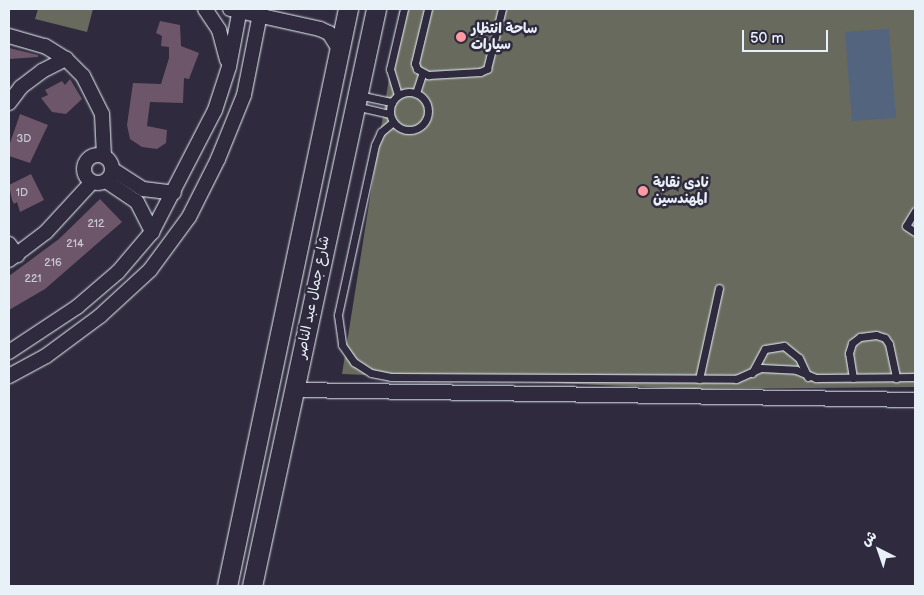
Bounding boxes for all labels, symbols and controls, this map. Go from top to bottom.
scale bar [744,20,830,52]
place label: ساحة انتظار سيارات [471,21,537,54]
text: 50 m [750,29,784,48]
marker: ساحة انتظار سيارات [455,31,467,43]
house number: 3D [17,132,31,146]
place label: نادى نقابة المهندسين [653,175,710,208]
marker: نادى نقابة المهندسين [637,185,649,197]
house number: 1D [16,186,28,200]
house number: 212 [87,217,105,231]
street label: شارع جمال عبد الناصر [293,234,333,360]
house number: 214 [66,237,84,251]
house number: 216 [44,256,62,270]
house number: 221 [24,272,42,286]
north arrow [854,525,904,575]
text: ش [857,527,880,550]

